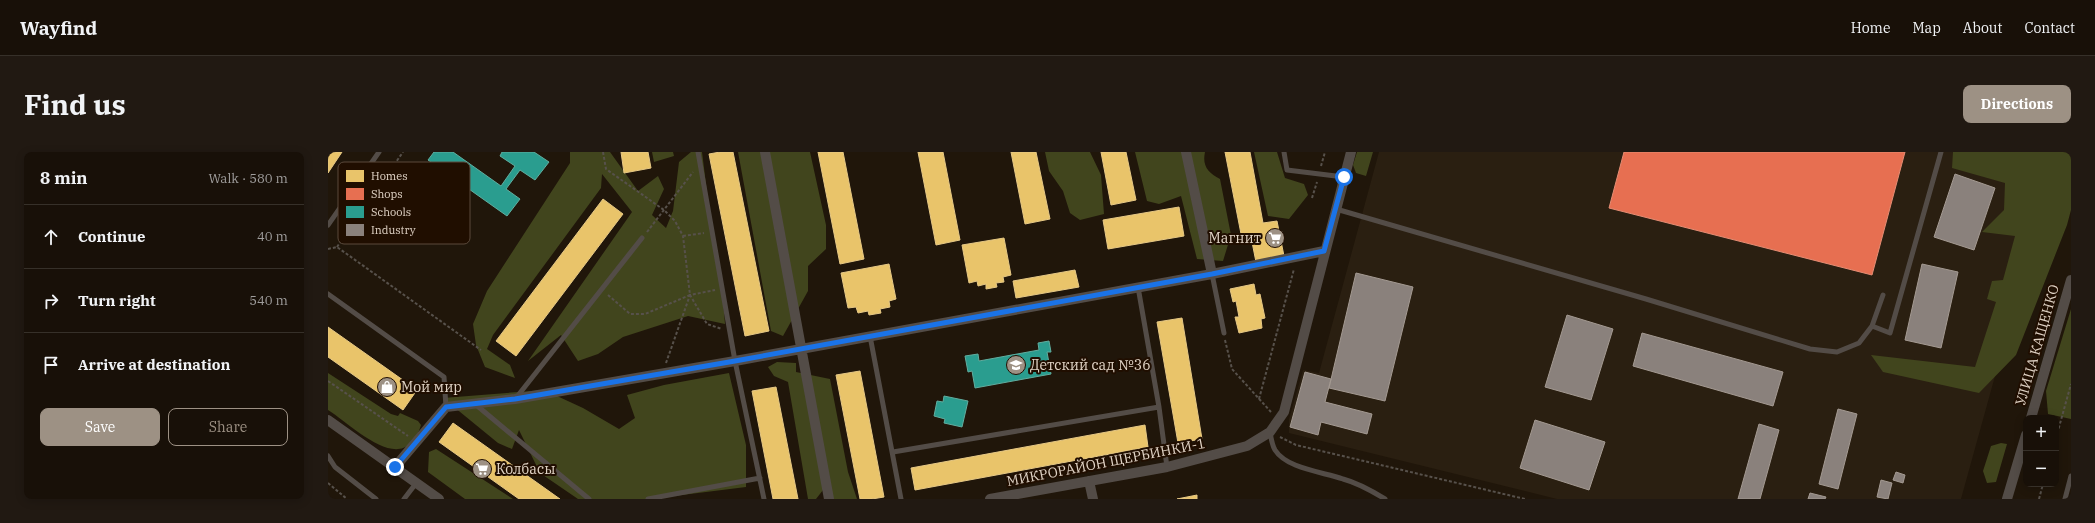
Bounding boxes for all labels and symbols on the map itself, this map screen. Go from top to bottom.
legend [338,162,470,244]
route start [1335,168,1353,186]
text: Homes [371,169,408,183]
text: Shops [371,187,403,201]
text: Schools [371,205,411,219]
text: Industry [371,223,416,237]
supermarket icon: Магнит [1264,227,1286,249]
place label: Магнит [1209,229,1261,247]
street label: УЛИЦА КАЩЕНКО [2011,282,2063,408]
school or university icon: Детский сад №36 [1005,354,1027,376]
place label: Детский сад №36 [1030,356,1151,374]
shop icon: Мой мир [376,376,398,398]
place label: Мой мир [401,378,462,396]
street label: МИКРОРАЙОН ЩЕРБИНКИ-1 [1005,434,1207,490]
route end [386,458,404,476]
supermarket icon: Колбасы [471,458,493,480]
place label: Колбасы [496,460,555,478]

